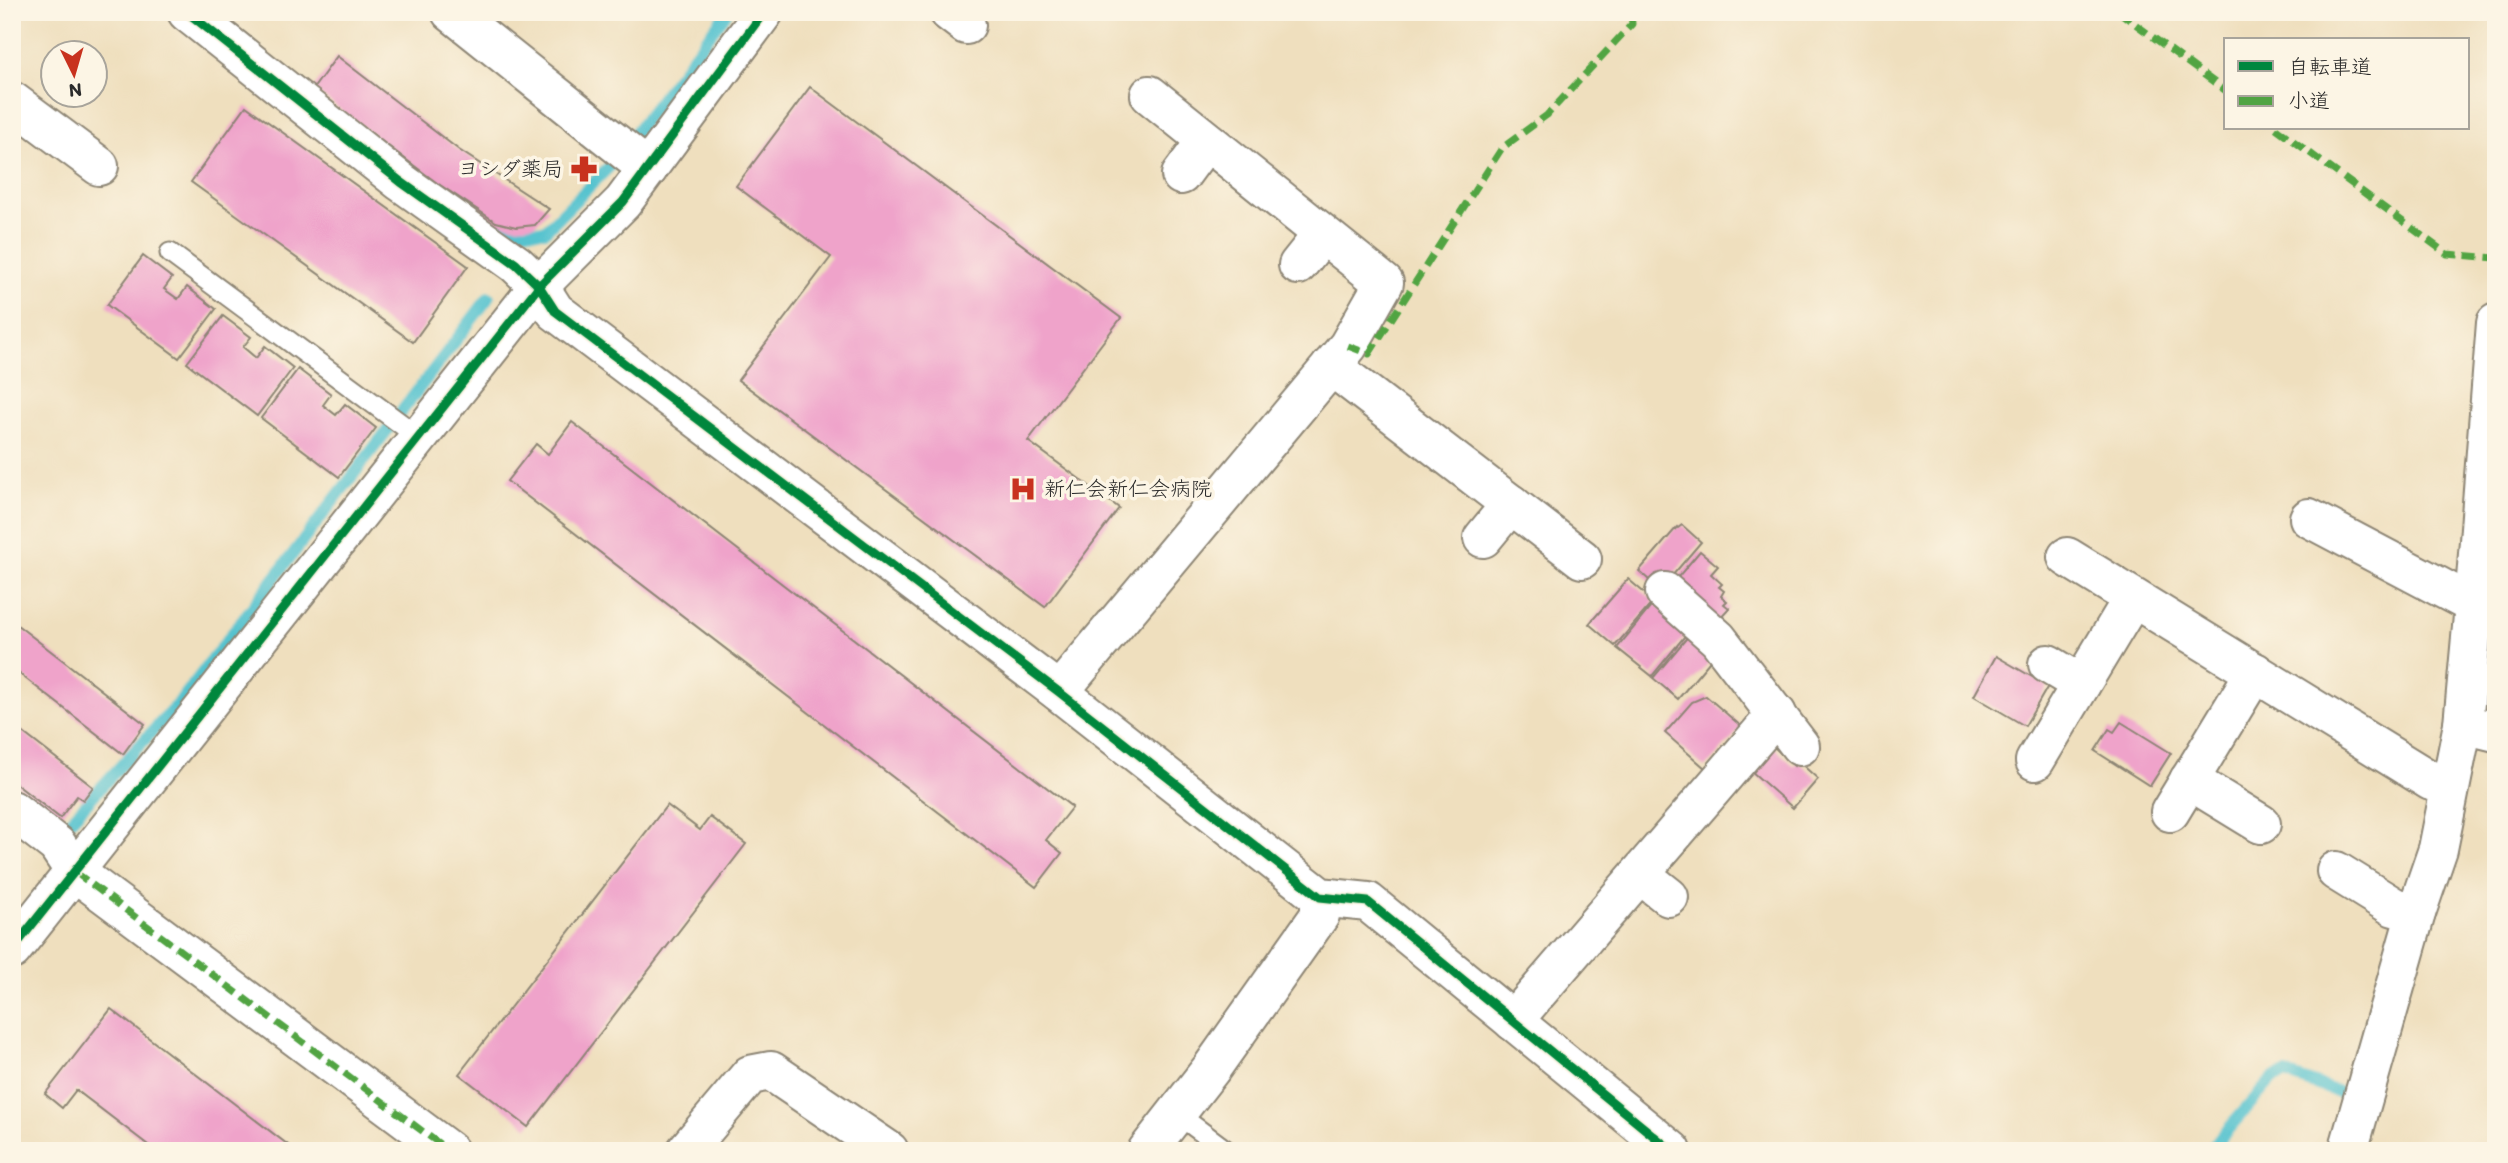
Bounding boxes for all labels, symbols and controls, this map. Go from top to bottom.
north arrow [38,38,108,108]
legend [2224,38,2470,130]
text: 自転車道 [2288,54,2372,79]
text: N [68,78,83,102]
text: 小道 [2288,88,2330,113]
pharmacy icon: ヨシダ薬局 [569,154,599,184]
place label: ヨシダ薬局 [458,156,563,181]
hospital icon: 新仁会新仁会病院 [1008,474,1038,504]
place label: 新仁会新仁会病院 [1044,476,1212,501]

